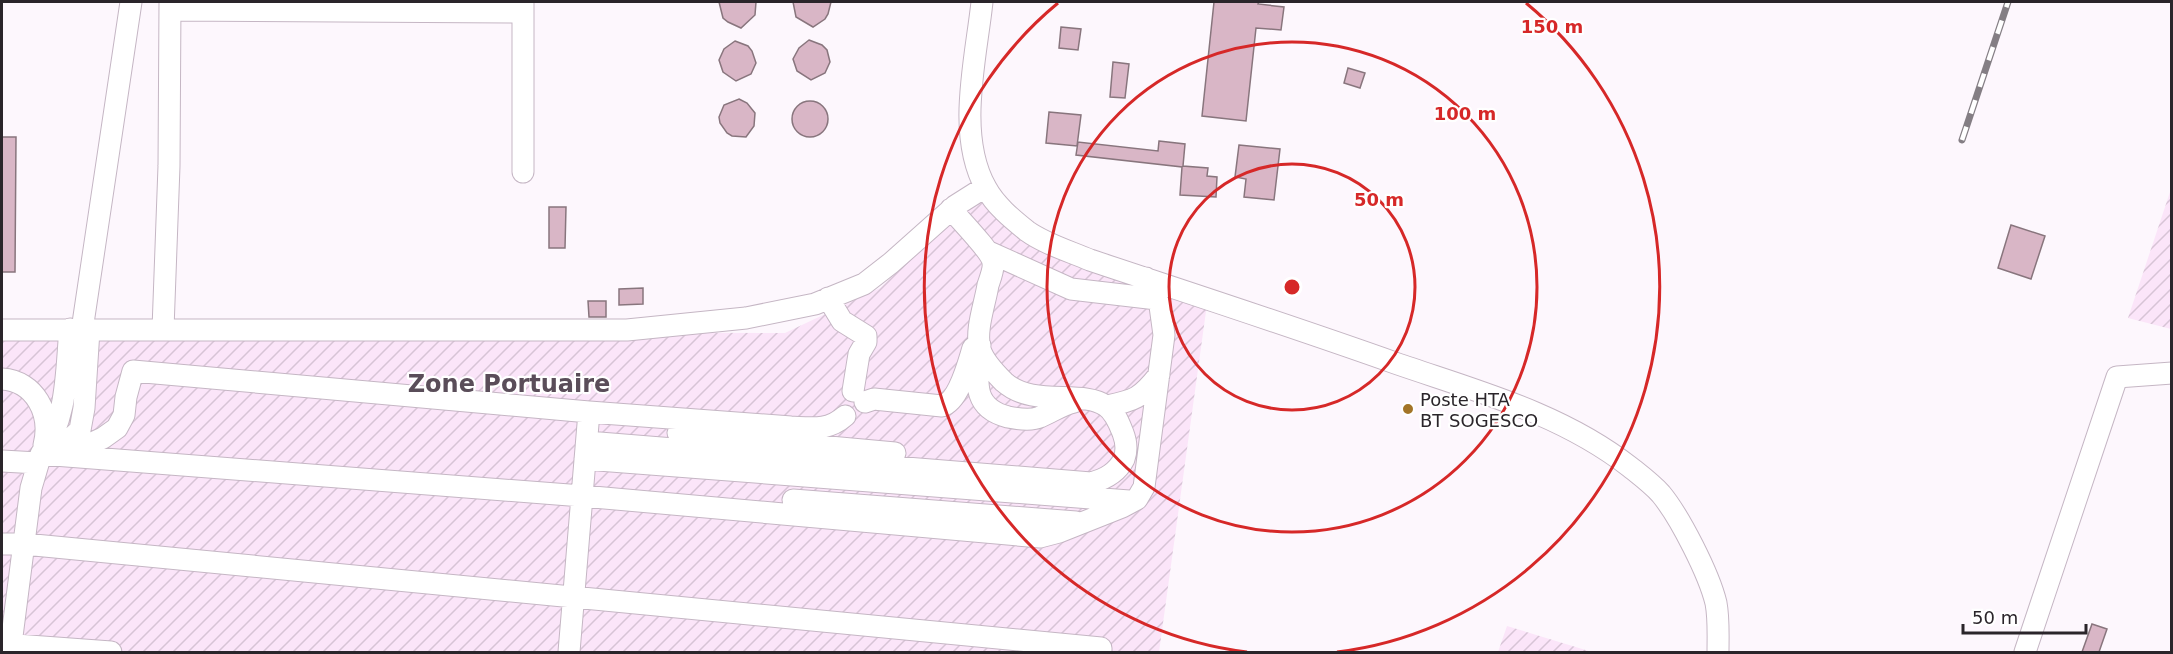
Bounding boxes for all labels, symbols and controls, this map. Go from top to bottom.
text: 150 m [1521,16,1583,37]
text: 100 m [1434,103,1496,124]
text: 50 m [1354,189,1404,210]
centre of rings [1282,277,1302,297]
district label: Zone Portuaire [408,370,610,398]
place label: Poste HTA BT SOGESCO [1420,389,1538,431]
marker: Poste HTA BT SOGESCO [1401,402,1415,416]
scale bar [1963,597,2086,635]
text: 50 m [1972,607,2018,628]

